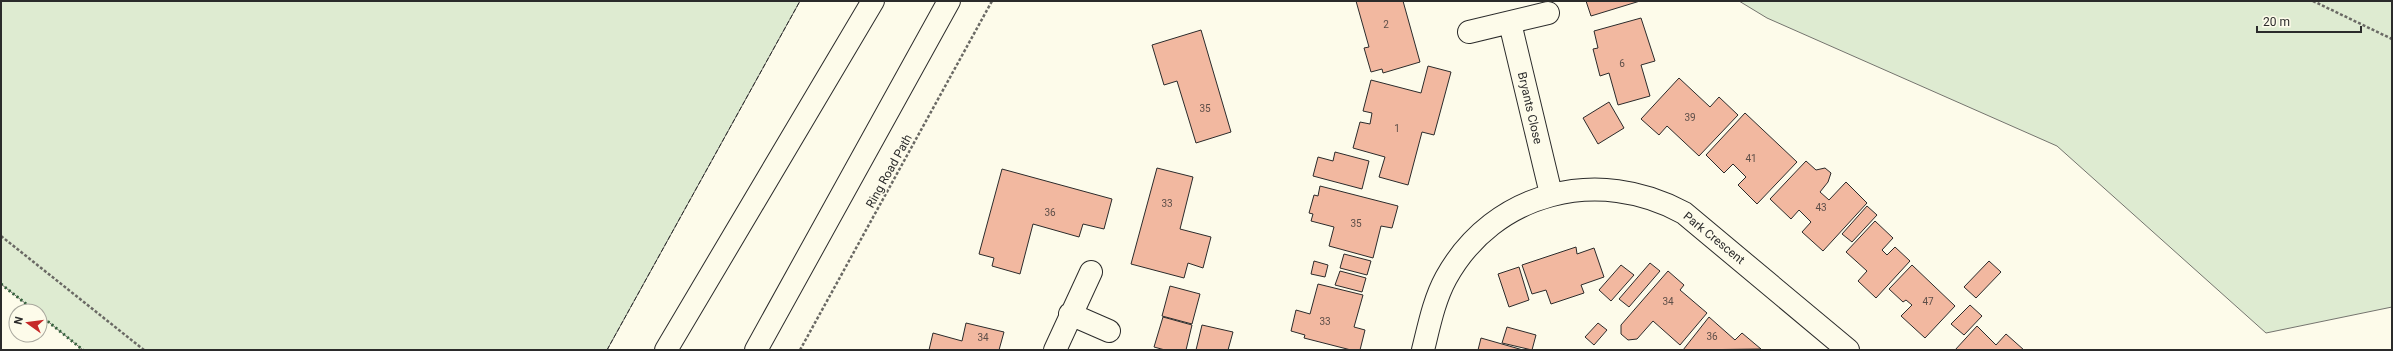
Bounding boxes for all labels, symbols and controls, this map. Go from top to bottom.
scale bar [2257,8,2361,34]
text: 20 m [2263,15,2290,29]
house number: 2 [1383,19,1389,30]
house number: 6 [1619,58,1625,69]
street label: Bryants Close [1515,71,1545,145]
house number: 35 [1199,103,1211,114]
house number: 39 [1684,112,1696,123]
house number: 1 [1394,123,1400,134]
street label: Ring Road Path [863,132,915,210]
house number: 41 [1745,153,1757,164]
house number: 33 [1161,198,1173,209]
house number: 43 [1815,202,1827,213]
house number: 36 [1044,207,1056,218]
street label: Park Crescent [1681,209,1747,267]
house number: 35 [1350,218,1362,229]
house number: 34 [1662,296,1674,307]
house number: 47 [1922,296,1934,307]
north arrow [8,303,48,343]
text: N [12,315,26,326]
house number: 33 [1319,316,1331,327]
house number: 36 [1706,331,1718,342]
house number: 34 [977,332,989,343]

